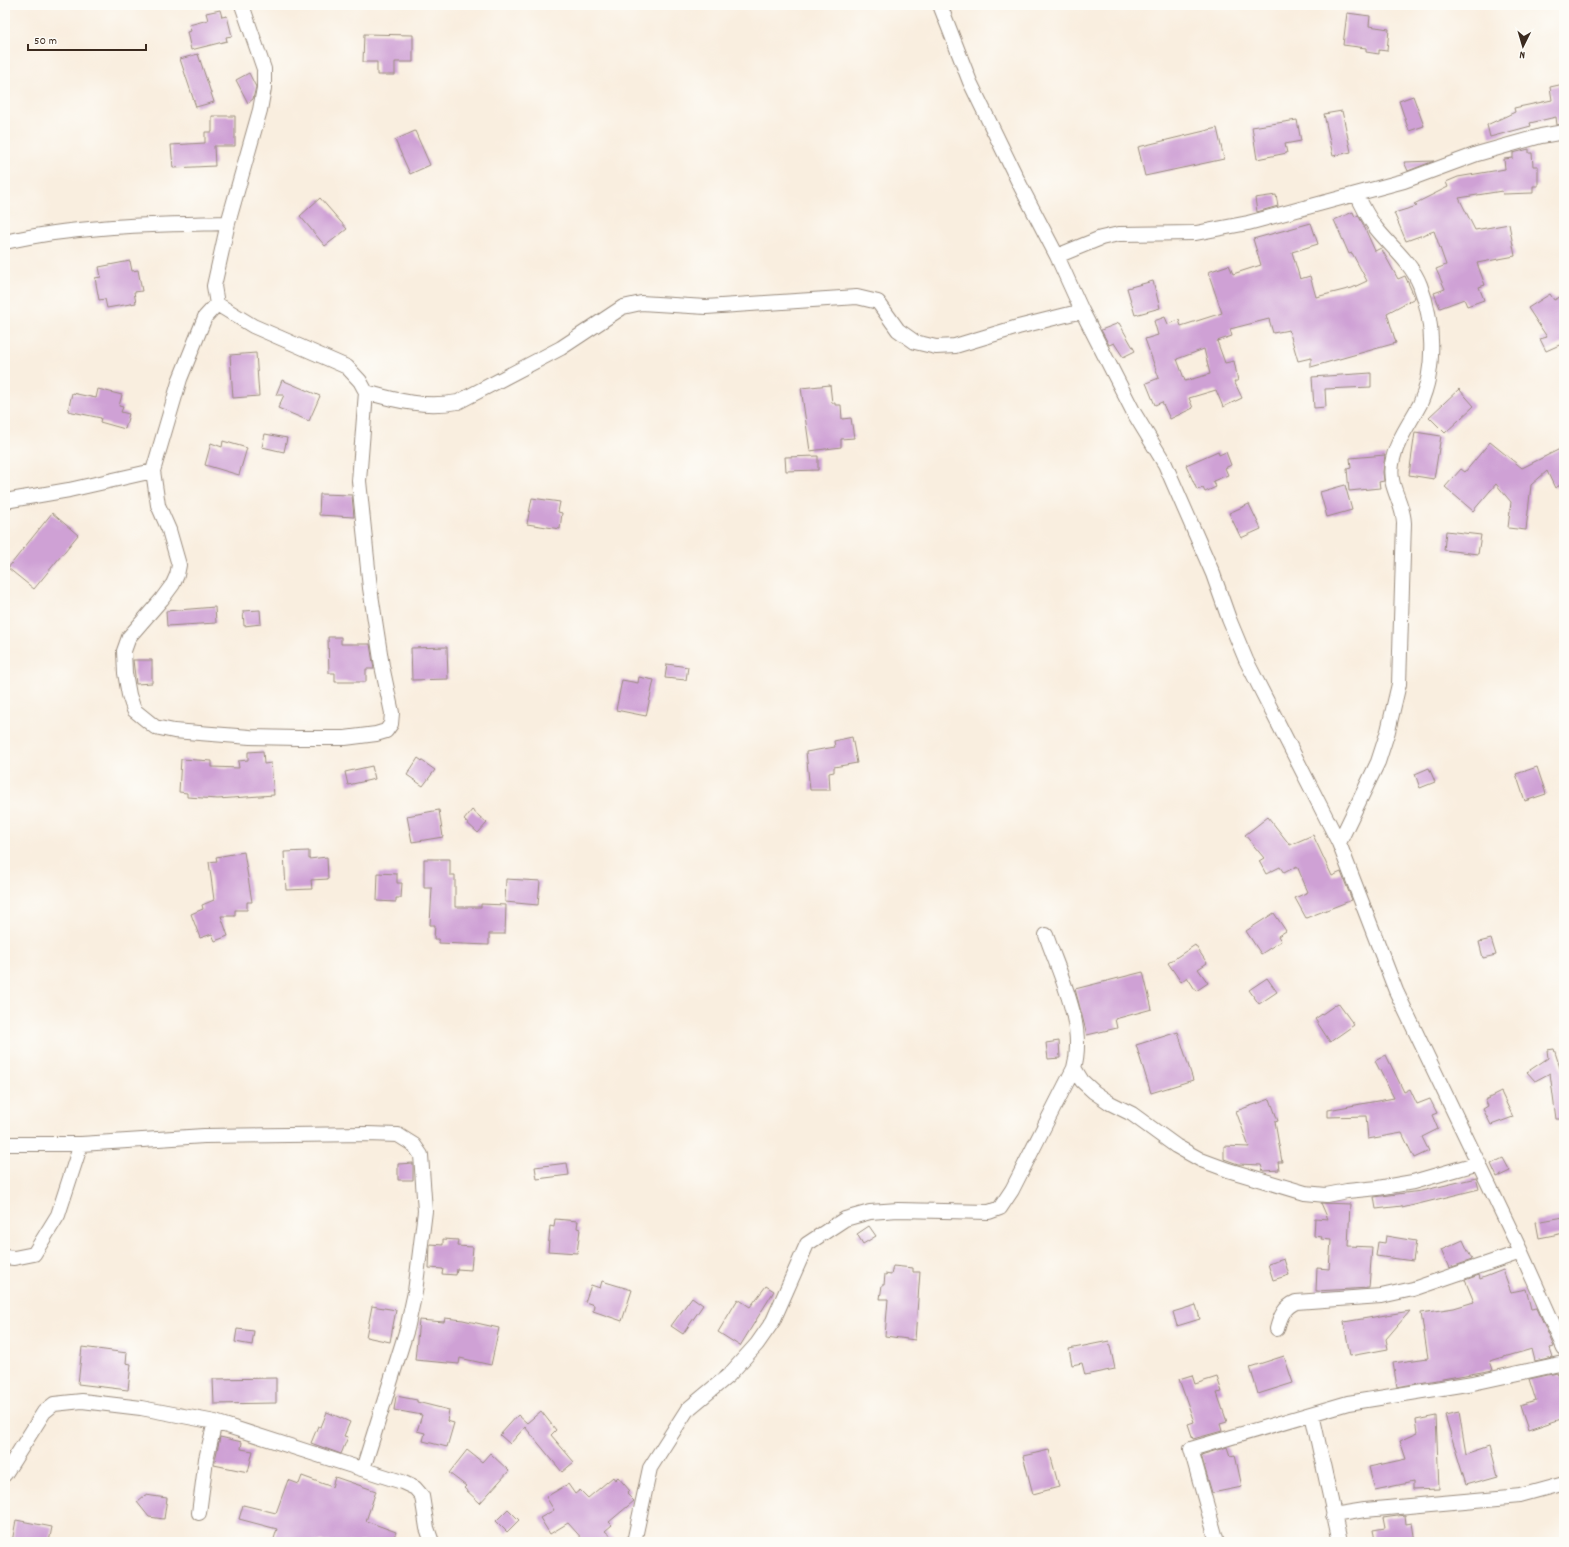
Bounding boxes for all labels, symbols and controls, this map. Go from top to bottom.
scale bar [28,26,146,52]
north arrow [1503,26,1543,66]
text: 50 m [34,33,57,50]
text: N [1518,46,1526,62]

